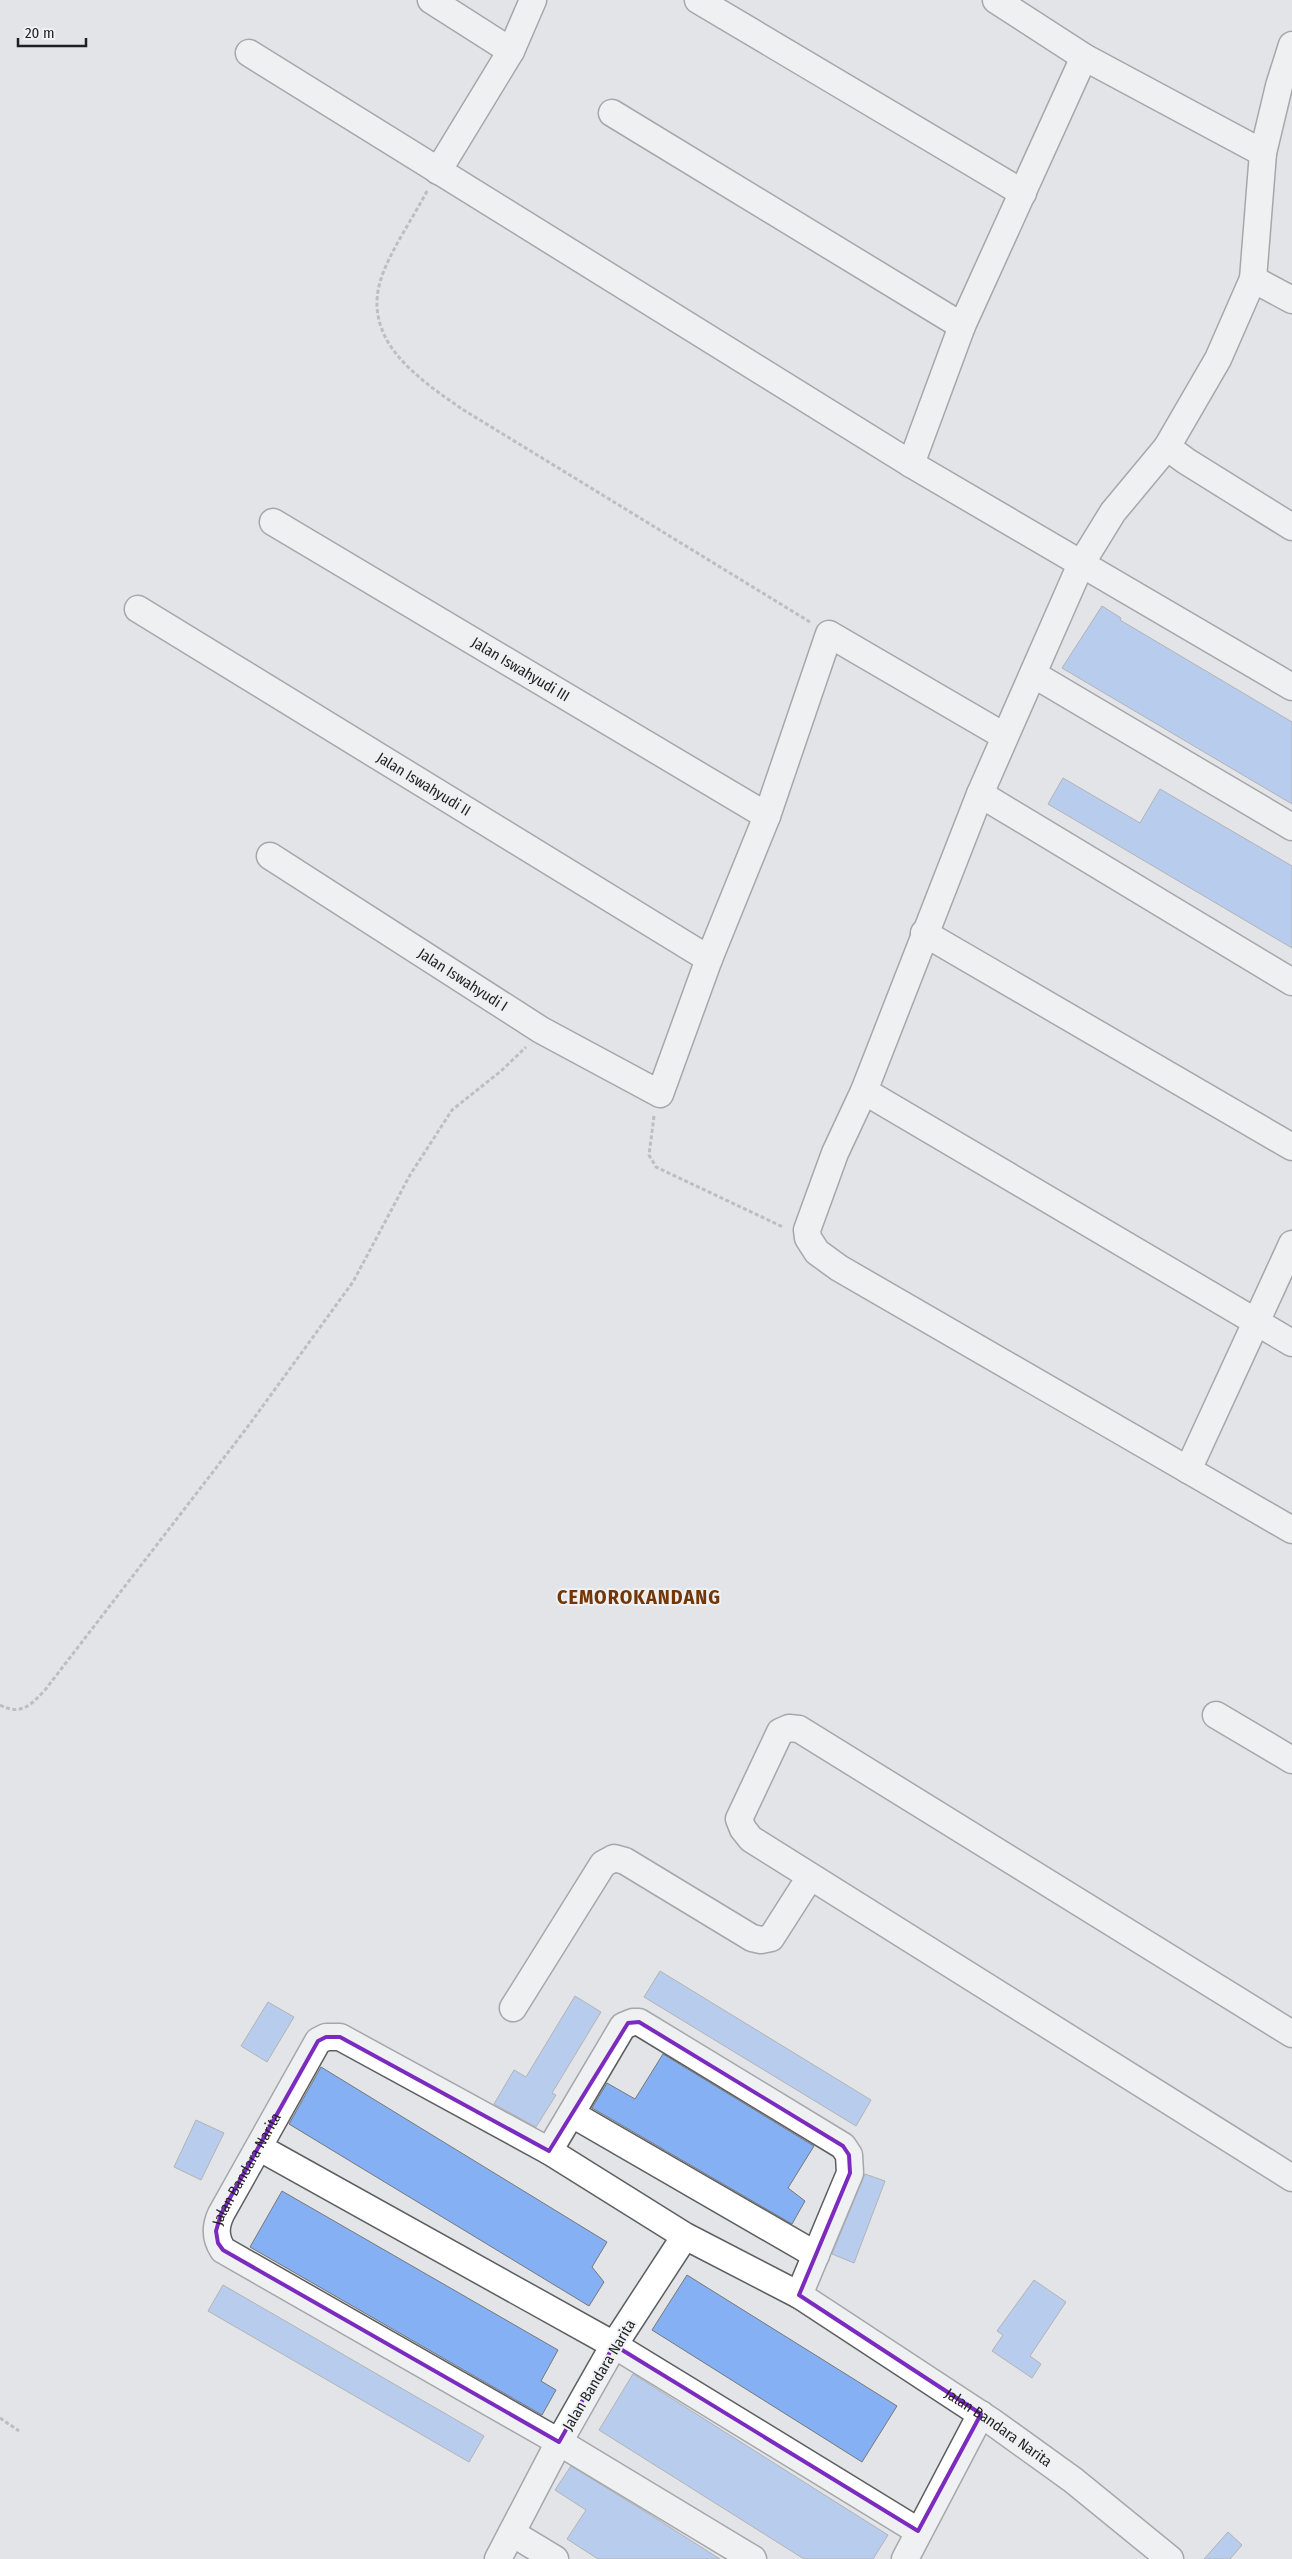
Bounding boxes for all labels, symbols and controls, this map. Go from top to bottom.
scale bar [18,15,85,47]
text: 20 m [25,24,55,42]
street label: Jalan Iswahyudi III [468,633,573,705]
street label: Jalan Iswahyudi II [373,748,474,820]
street label: Jalan Iswahyudi I [415,944,511,1015]
district label: CEMOROKANDANG [557,1585,721,1609]
street label: Jalan Bandara Narita [209,2110,285,2227]
street label: Jalan Bandara Narita [559,2316,639,2434]
street label: Jalan Bandara Narita [941,2384,1055,2471]

